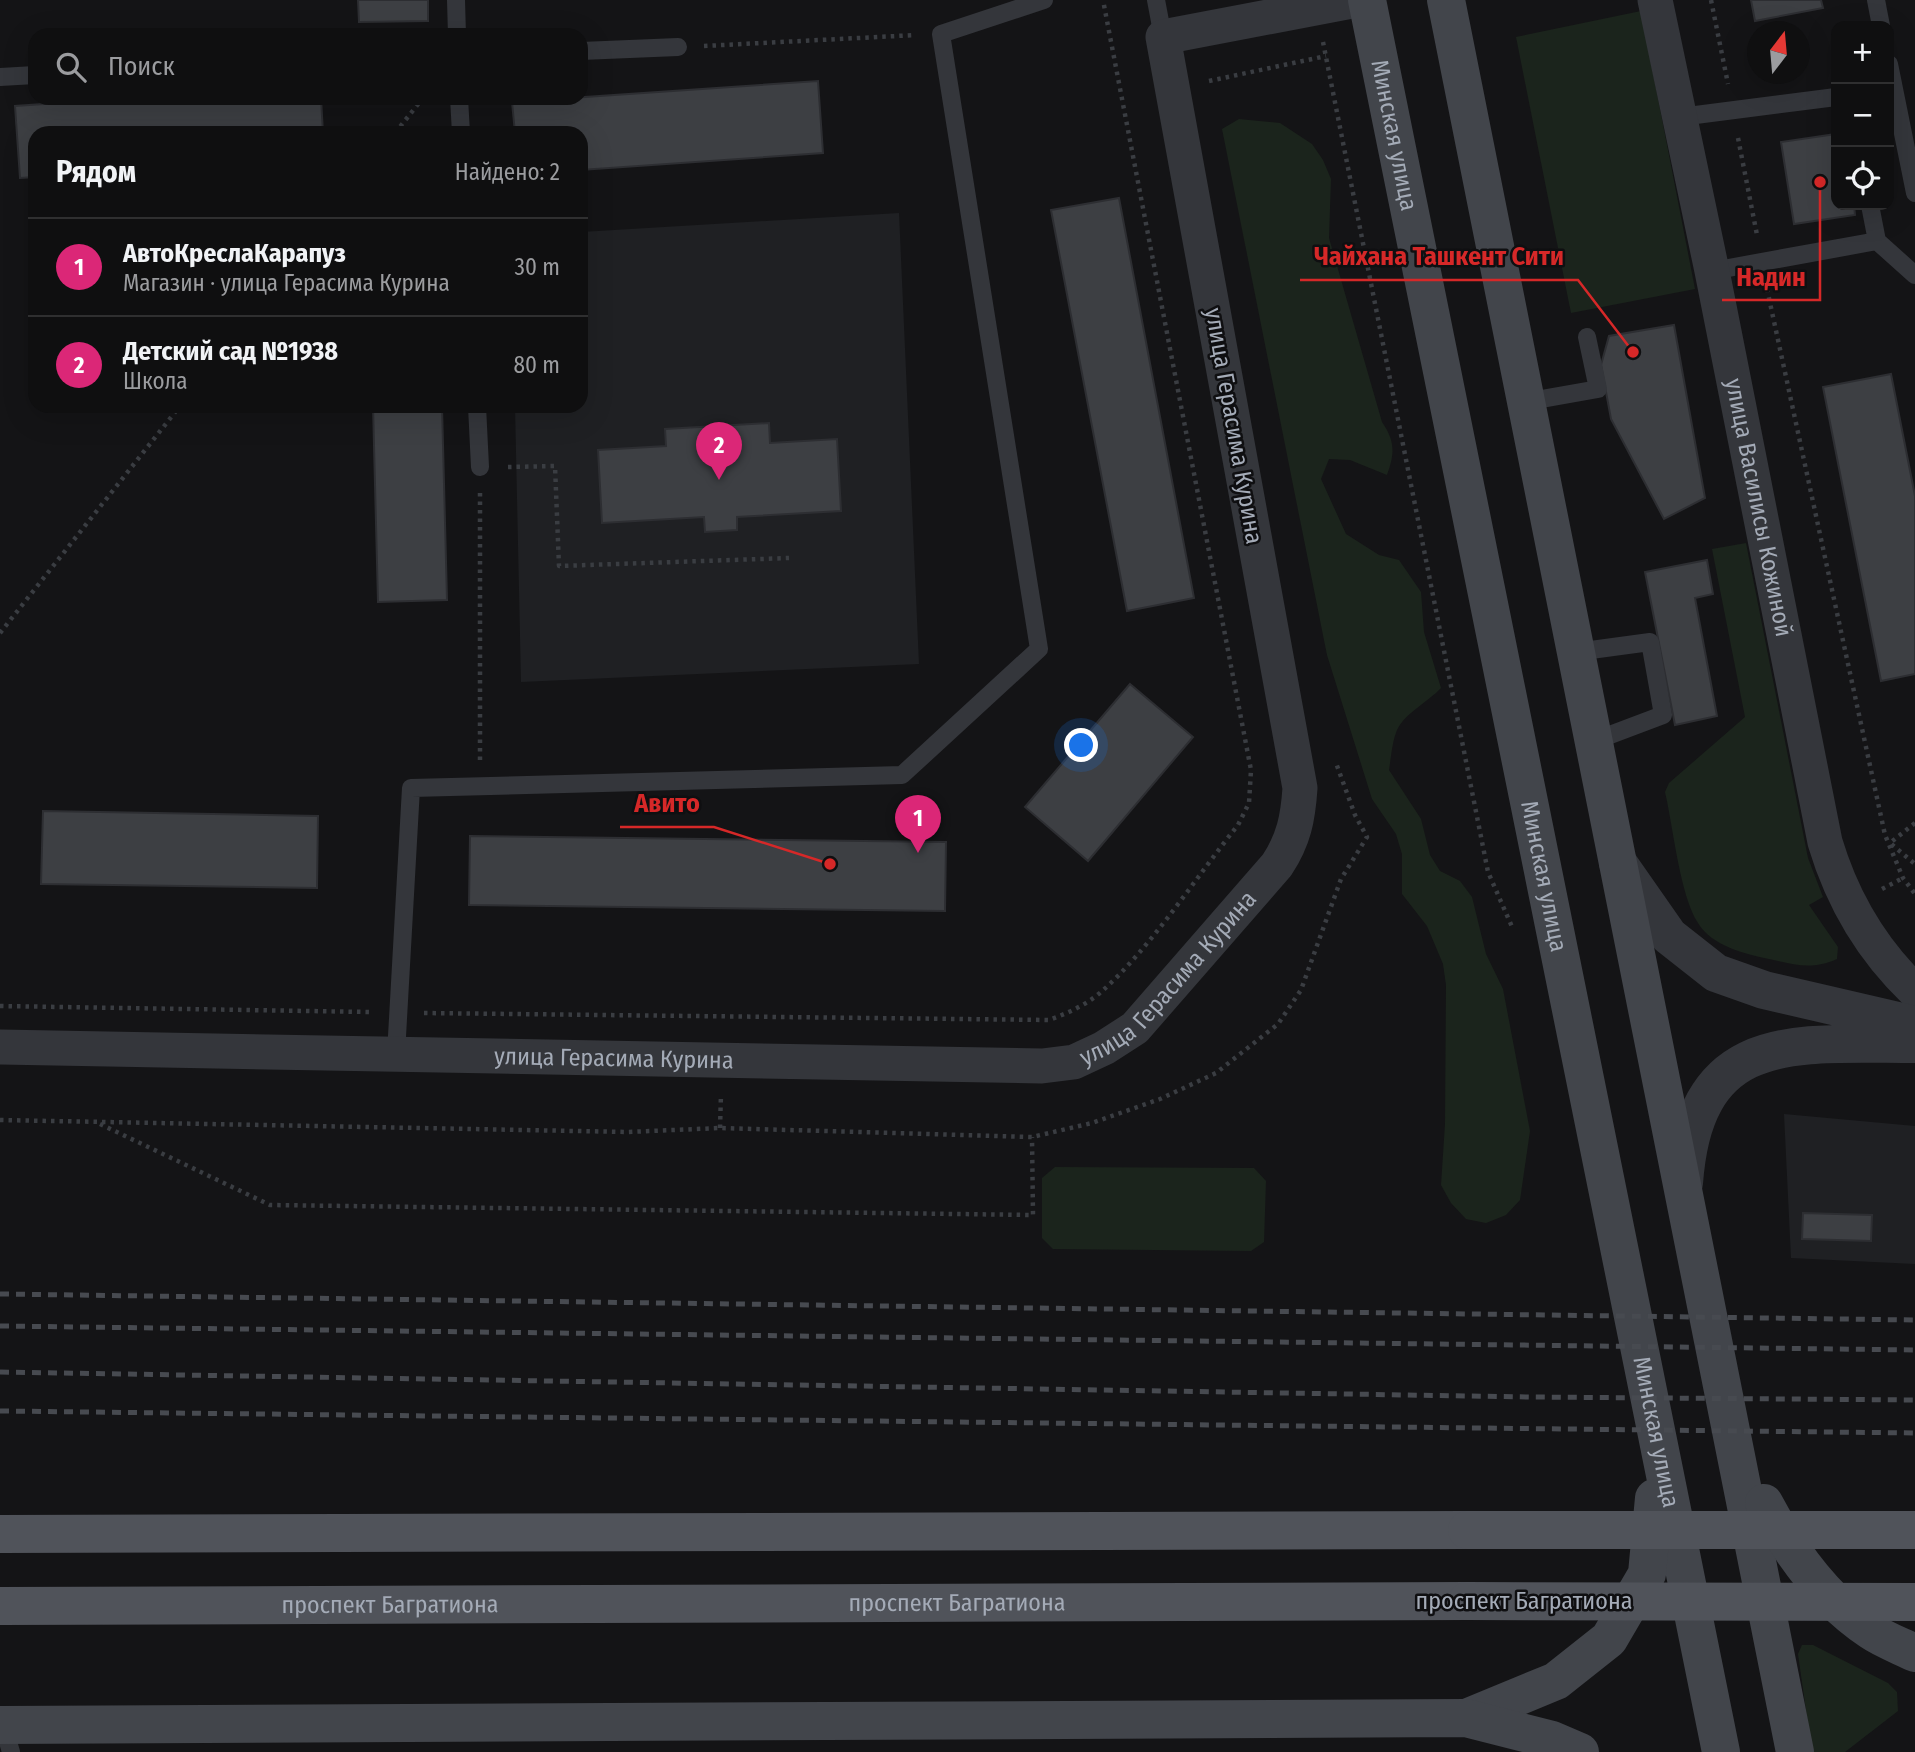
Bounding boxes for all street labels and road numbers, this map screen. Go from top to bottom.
street label: Минская улица [1365,57,1423,213]
street label: улица Герасима Курина [1199,306,1269,546]
street label: улица Василисы Кожиной [1720,376,1798,639]
street label: Минская улица [1515,798,1573,954]
street label: улица Герасима Курина [1075,885,1262,1071]
street label: улица Герасима Курина [494,1042,734,1074]
street label: Минская улица [1627,1354,1685,1510]
street label: проспект Багратиона [1416,1587,1632,1615]
street label: проспект Багратиона [848,1588,1066,1617]
street label: проспект Багратиона [281,1590,499,1619]

